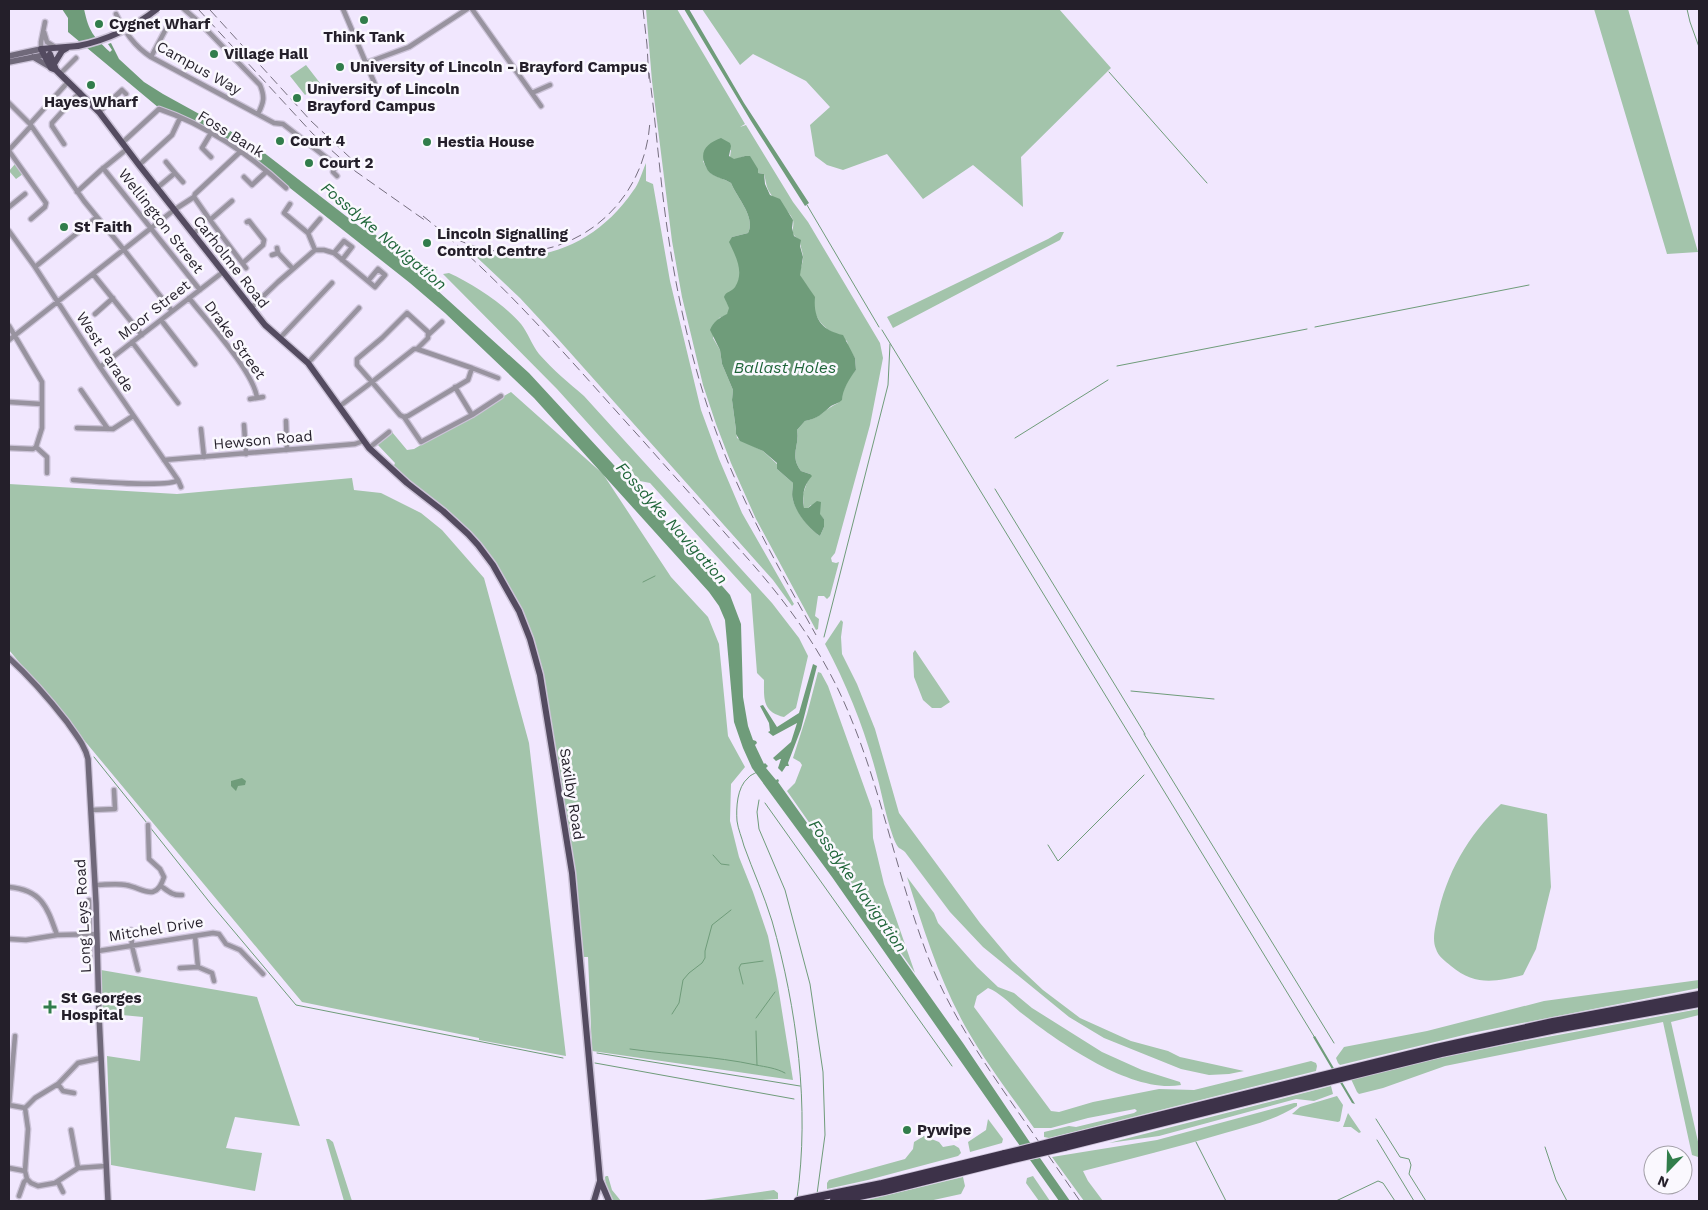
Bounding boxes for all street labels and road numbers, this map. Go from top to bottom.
street label: Campus Way [154,37,245,99]
street label: Foss Bank [195,107,268,162]
street label: Wellington Street [115,165,208,277]
street label: Carholme Road [189,212,273,312]
street label: Moor Street [114,276,194,344]
street label: Drake Street [201,297,270,383]
street label: West Parade [72,309,138,395]
street label: Hewson Road [213,427,313,453]
street label: Saxilby Road [556,747,588,841]
street label: Long Leys Road [71,858,95,974]
street label: Mitchel Drive [107,913,205,945]

